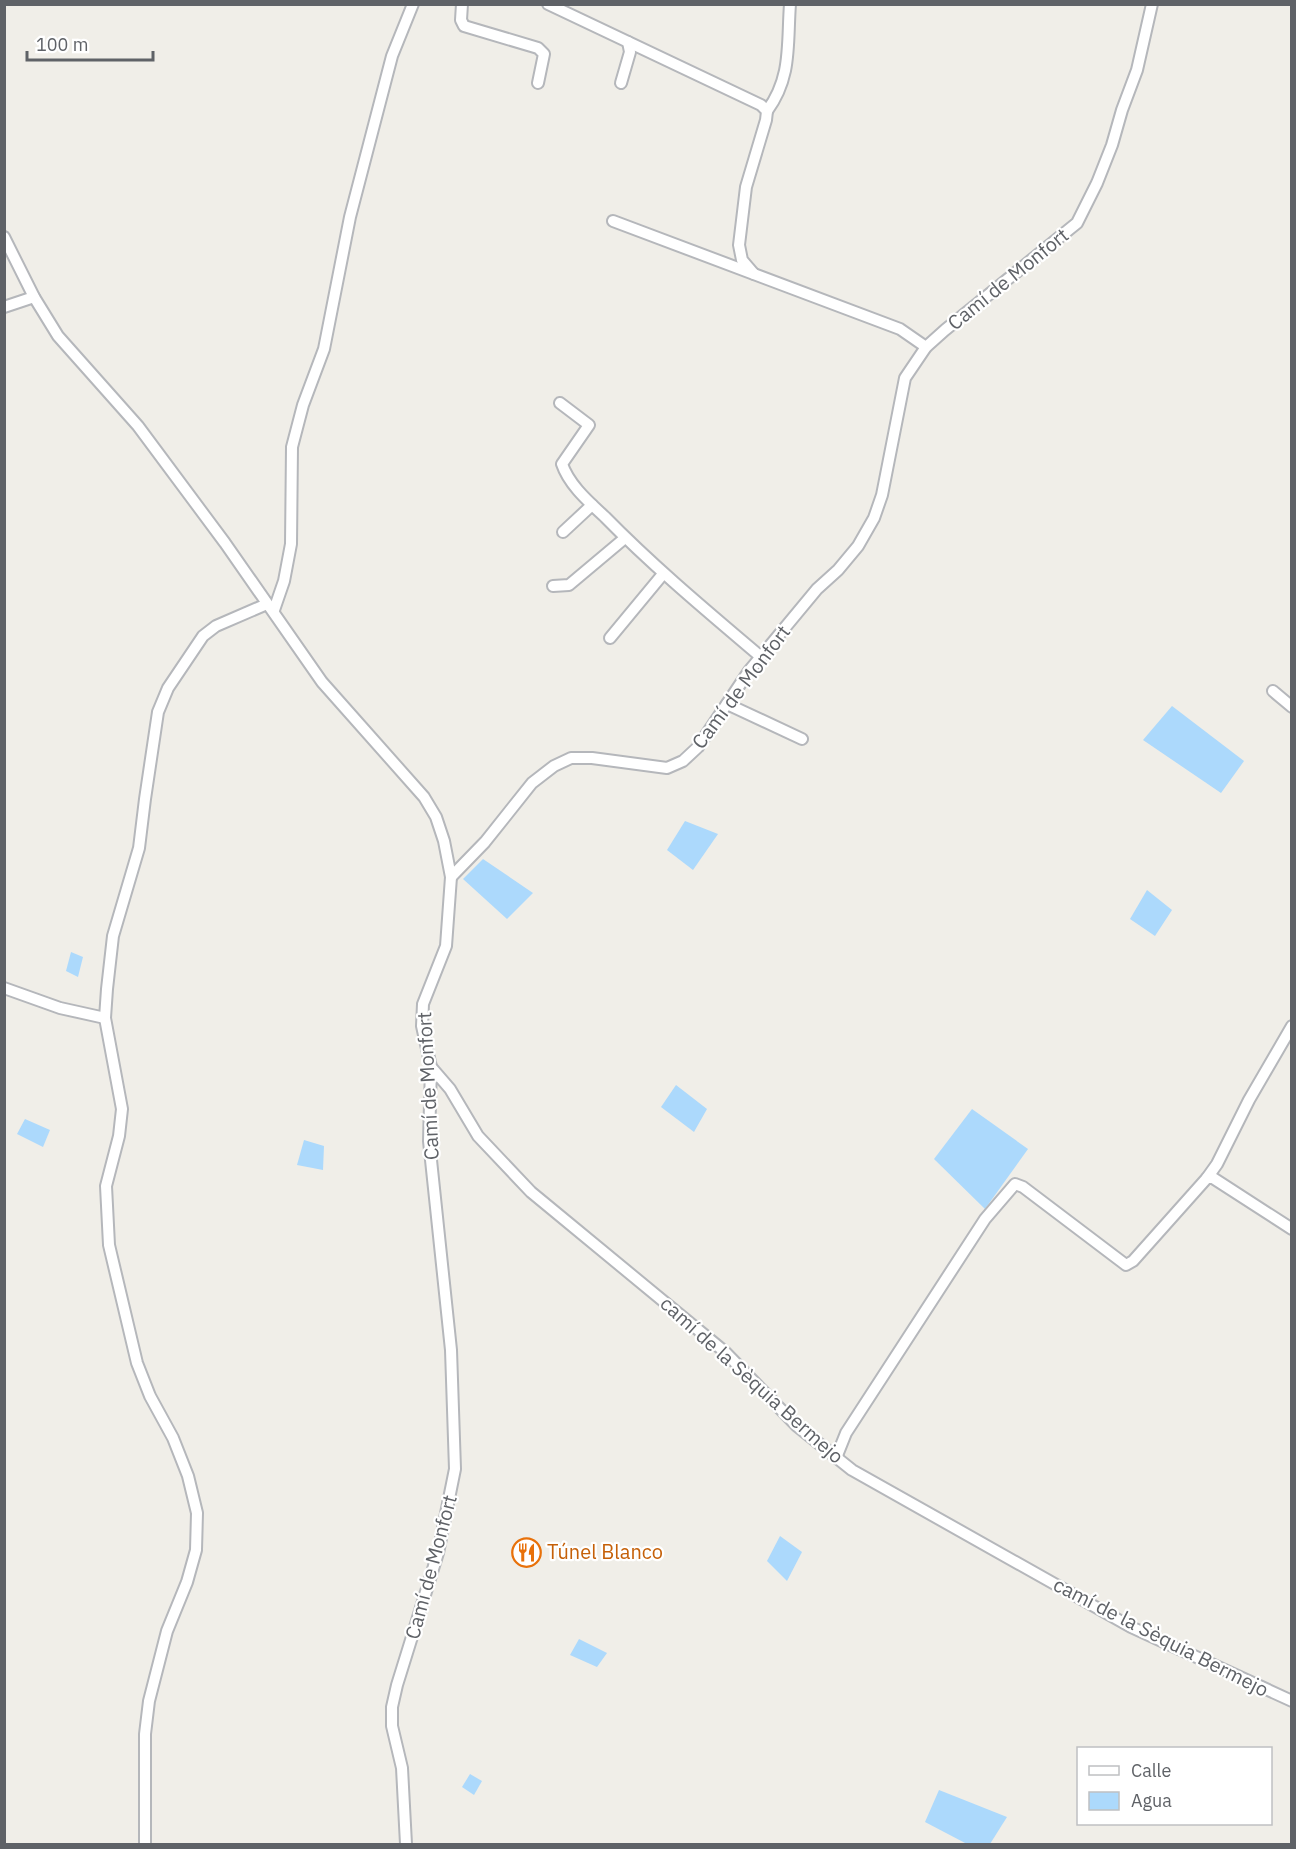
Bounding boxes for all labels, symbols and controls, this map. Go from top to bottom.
scale bar [27,24,153,62]
text: 100 m [36,33,88,56]
street label: Camí de Monfort [942,221,1074,336]
street label: Camí de Monfort [685,619,796,754]
street label: Camí de Monfort [410,1011,445,1161]
street label: camí de la Sèquia Bermejo [655,1290,850,1469]
street label: Camí de Monfort [398,1492,463,1642]
restaurant icon: Túnel Blanco [510,1536,542,1568]
place label: Túnel Blanco [547,1538,663,1565]
street label: camí de la Sèquia Bermejo [1049,1570,1273,1703]
legend [1077,1747,1272,1825]
text: Calle [1131,1759,1171,1782]
text: Agua [1131,1789,1172,1812]

